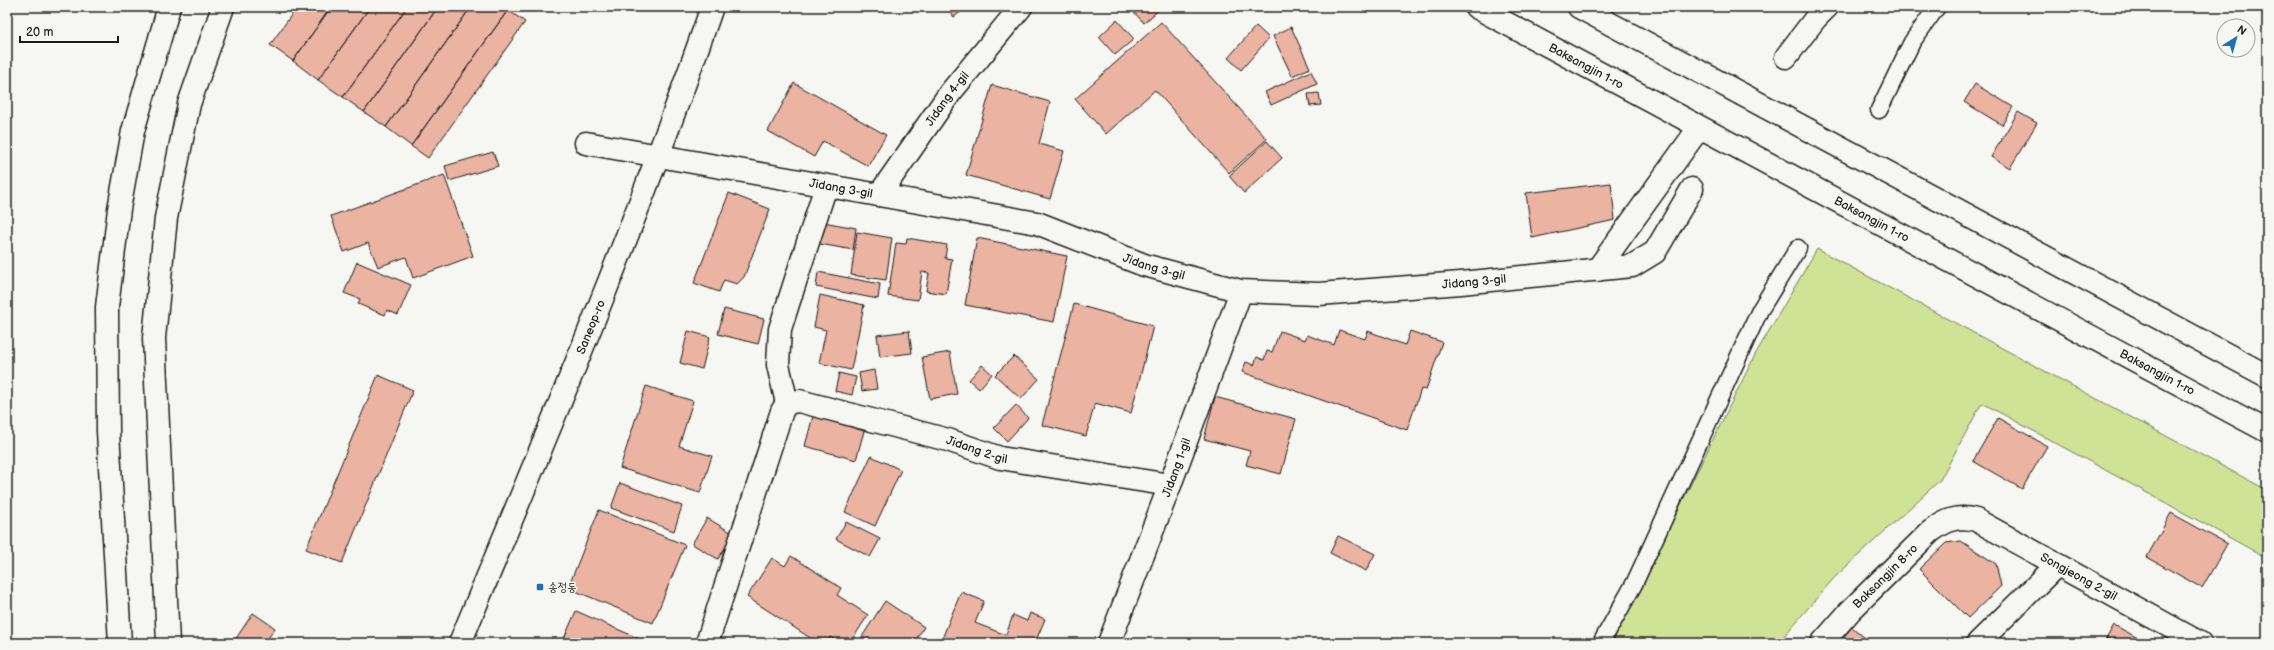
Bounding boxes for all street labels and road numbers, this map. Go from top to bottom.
street label: Baksangjin 1-ro [1546,40,1626,92]
street label: Jidang 4-gil [922,68,972,129]
street label: Jidang 3-gil [808,175,874,201]
street label: Baksangjin 1-ro [1832,193,1912,245]
street label: Jidang 3-gil [1121,250,1187,283]
street label: Jidang 3-gil [1441,271,1507,292]
street label: Saneop-ro [573,298,608,356]
street label: Baksangjin 1-ro [2117,346,2198,399]
street label: Jidang 2-gil [944,432,1009,467]
street label: Jidang 1-gil [1159,436,1194,499]
street label: Baksangjin 8-ro [1850,541,1921,612]
street label: Songjeong 2-gil [2038,549,2120,604]

